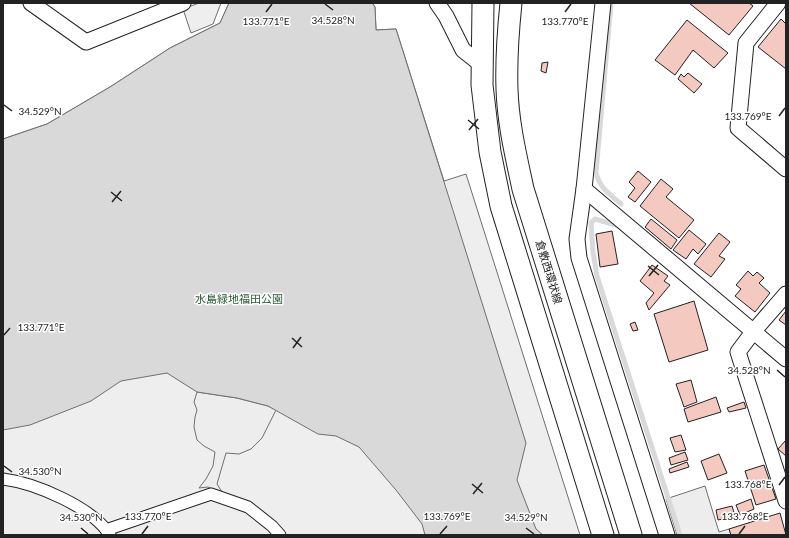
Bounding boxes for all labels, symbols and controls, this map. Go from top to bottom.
text: 34.528°N [311,14,355,26]
text: 133.771°E [242,15,290,27]
text: 133.770°E [541,15,589,27]
text: 34.529°N [18,105,62,117]
text: 133.769°E [724,110,772,122]
street label: 倉敷西環状線 [534,238,565,305]
park label: 水島緑地福田公園 [195,292,283,305]
text: 133.771°E [17,321,65,333]
text: 34.528°N [727,364,771,376]
text: 34.530°N [18,465,62,477]
text: 133.768°E [724,478,772,490]
text: 133.770°E [124,510,172,522]
text: 133.769°E [423,510,471,522]
text: 133.768°E [721,510,769,522]
text: 34.530°N [59,511,103,523]
text: 34.529°N [504,511,548,523]

